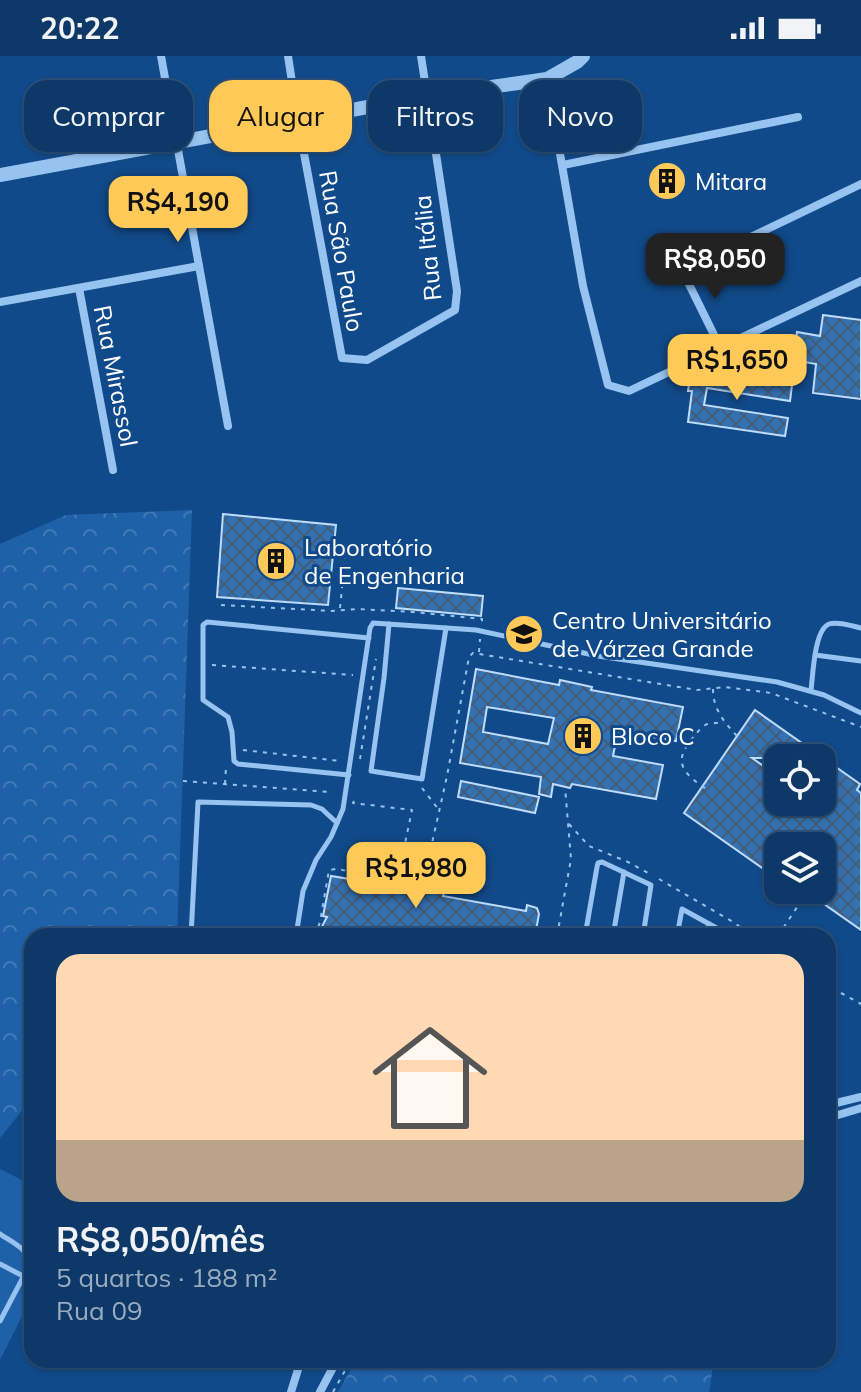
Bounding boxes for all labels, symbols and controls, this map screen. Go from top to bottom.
text: 20:22 [40,9,119,47]
chip: Comprar [24,80,193,152]
chip: Alugar [209,80,352,152]
chip: Filtros [368,80,503,152]
chip: Novo [519,80,642,152]
building icon: Mitara [646,160,688,202]
place label: Mitara [695,166,767,196]
street label: Rua São Paulo [313,168,371,334]
pin: R$4,190 [104,176,252,244]
text: R$4,190 [127,185,229,218]
street label: Rua Itália [407,194,447,302]
pin: R$8,050 [641,233,789,301]
text: R$8,050 [664,242,766,275]
street label: Rua Mirassol [88,303,144,449]
pin: R$1,650 [663,334,811,402]
text: R$1,650 [686,343,788,376]
place label: Laboratório de Engenharia [304,532,465,590]
building icon: Laboratório de Engenharia [255,540,297,582]
place label: Centro Universitário de Várzea Grande [552,605,772,663]
school or university icon: Centro Universitário de Várzea Grande [503,613,545,655]
building icon: Bloco C [562,715,604,757]
place label: Bloco C [611,721,695,751]
map controls [764,744,836,904]
button: locate [764,744,836,816]
button: layers [764,832,836,904]
pin: R$1,980 [342,842,490,910]
text: R$1,980 [365,851,467,884]
icon: home [358,1006,502,1150]
text: R$8,050/mês [56,1218,265,1261]
text: 5 quartos · 188 m² [56,1261,277,1294]
text: Rua 09 [56,1294,143,1327]

